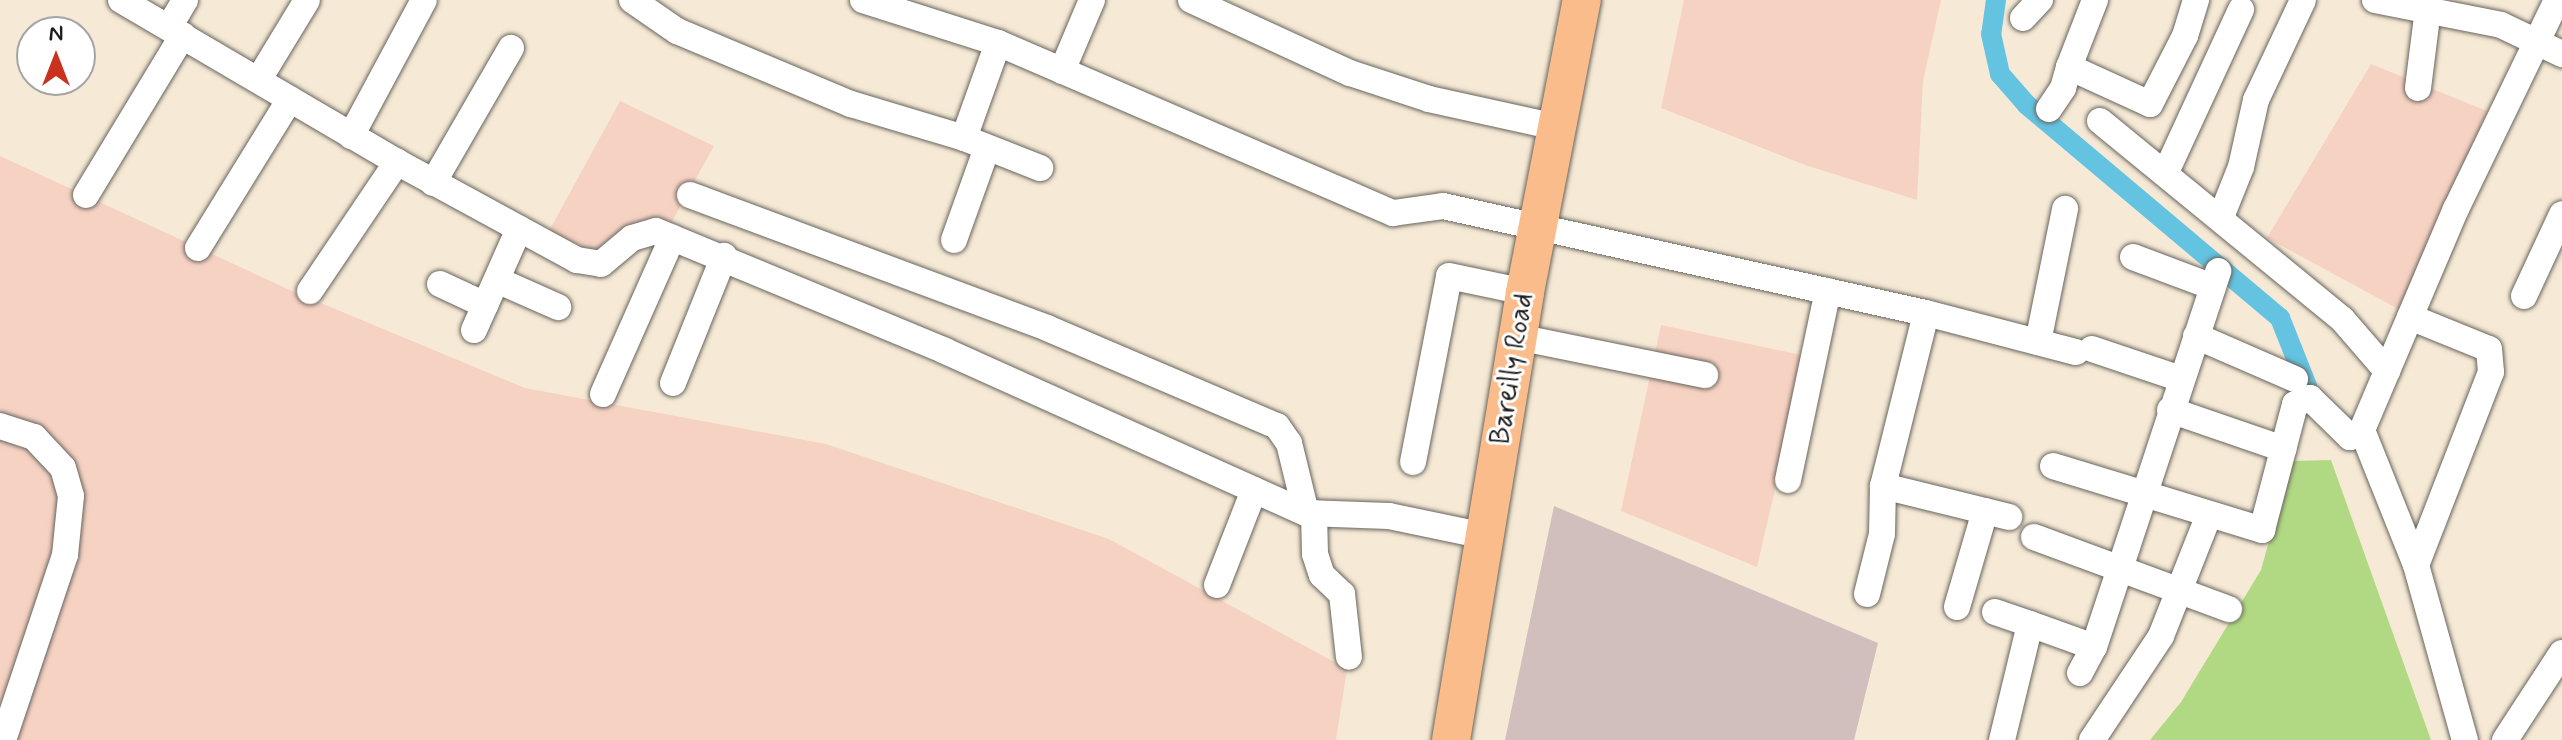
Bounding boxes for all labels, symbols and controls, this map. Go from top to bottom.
north arrow [16,16,96,96]
text: N [49,20,63,48]
street label: Bareilly Road [1484,291,1542,447]

